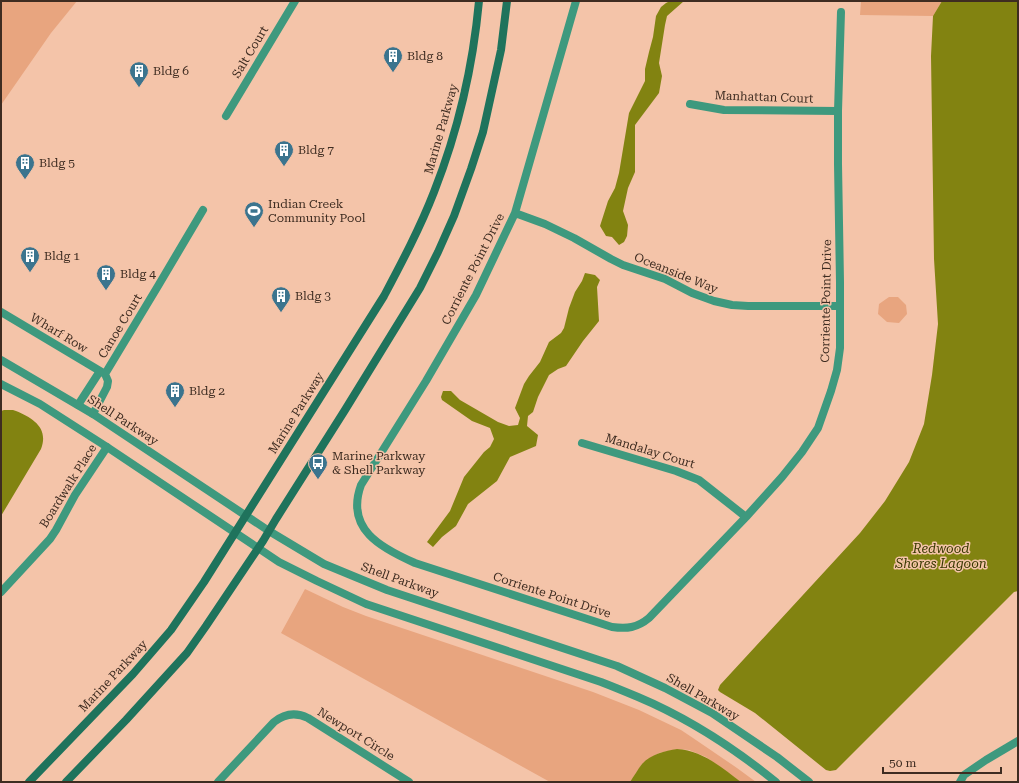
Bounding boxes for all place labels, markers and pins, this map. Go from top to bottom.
building icon: Bldg 8 [382,45,404,73]
place label: Bldg 8 [407,49,443,63]
building icon: Bldg 6 [128,60,150,88]
place label: Bldg 6 [153,64,189,78]
building icon: Bldg 7 [273,139,295,167]
place label: Bldg 7 [298,143,334,157]
building icon: Bldg 5 [14,152,36,180]
place label: Bldg 5 [39,156,75,170]
place label: Indian Creek Community Pool [268,197,366,225]
sports icon: Indian Creek Community Pool [243,200,265,228]
building icon: Bldg 1 [19,245,41,273]
place label: Bldg 1 [44,249,80,263]
building icon: Bldg 4 [95,263,117,291]
place label: Bldg 4 [120,267,156,281]
building icon: Bldg 3 [270,285,292,313]
place label: Bldg 3 [295,289,331,303]
building icon: Bldg 2 [164,380,186,408]
place label: Bldg 2 [189,384,225,398]
place label: Marine Parkway & Shell Parkway [332,449,426,477]
bus stop icon: Marine Parkway & Shell Parkway [307,452,329,480]

